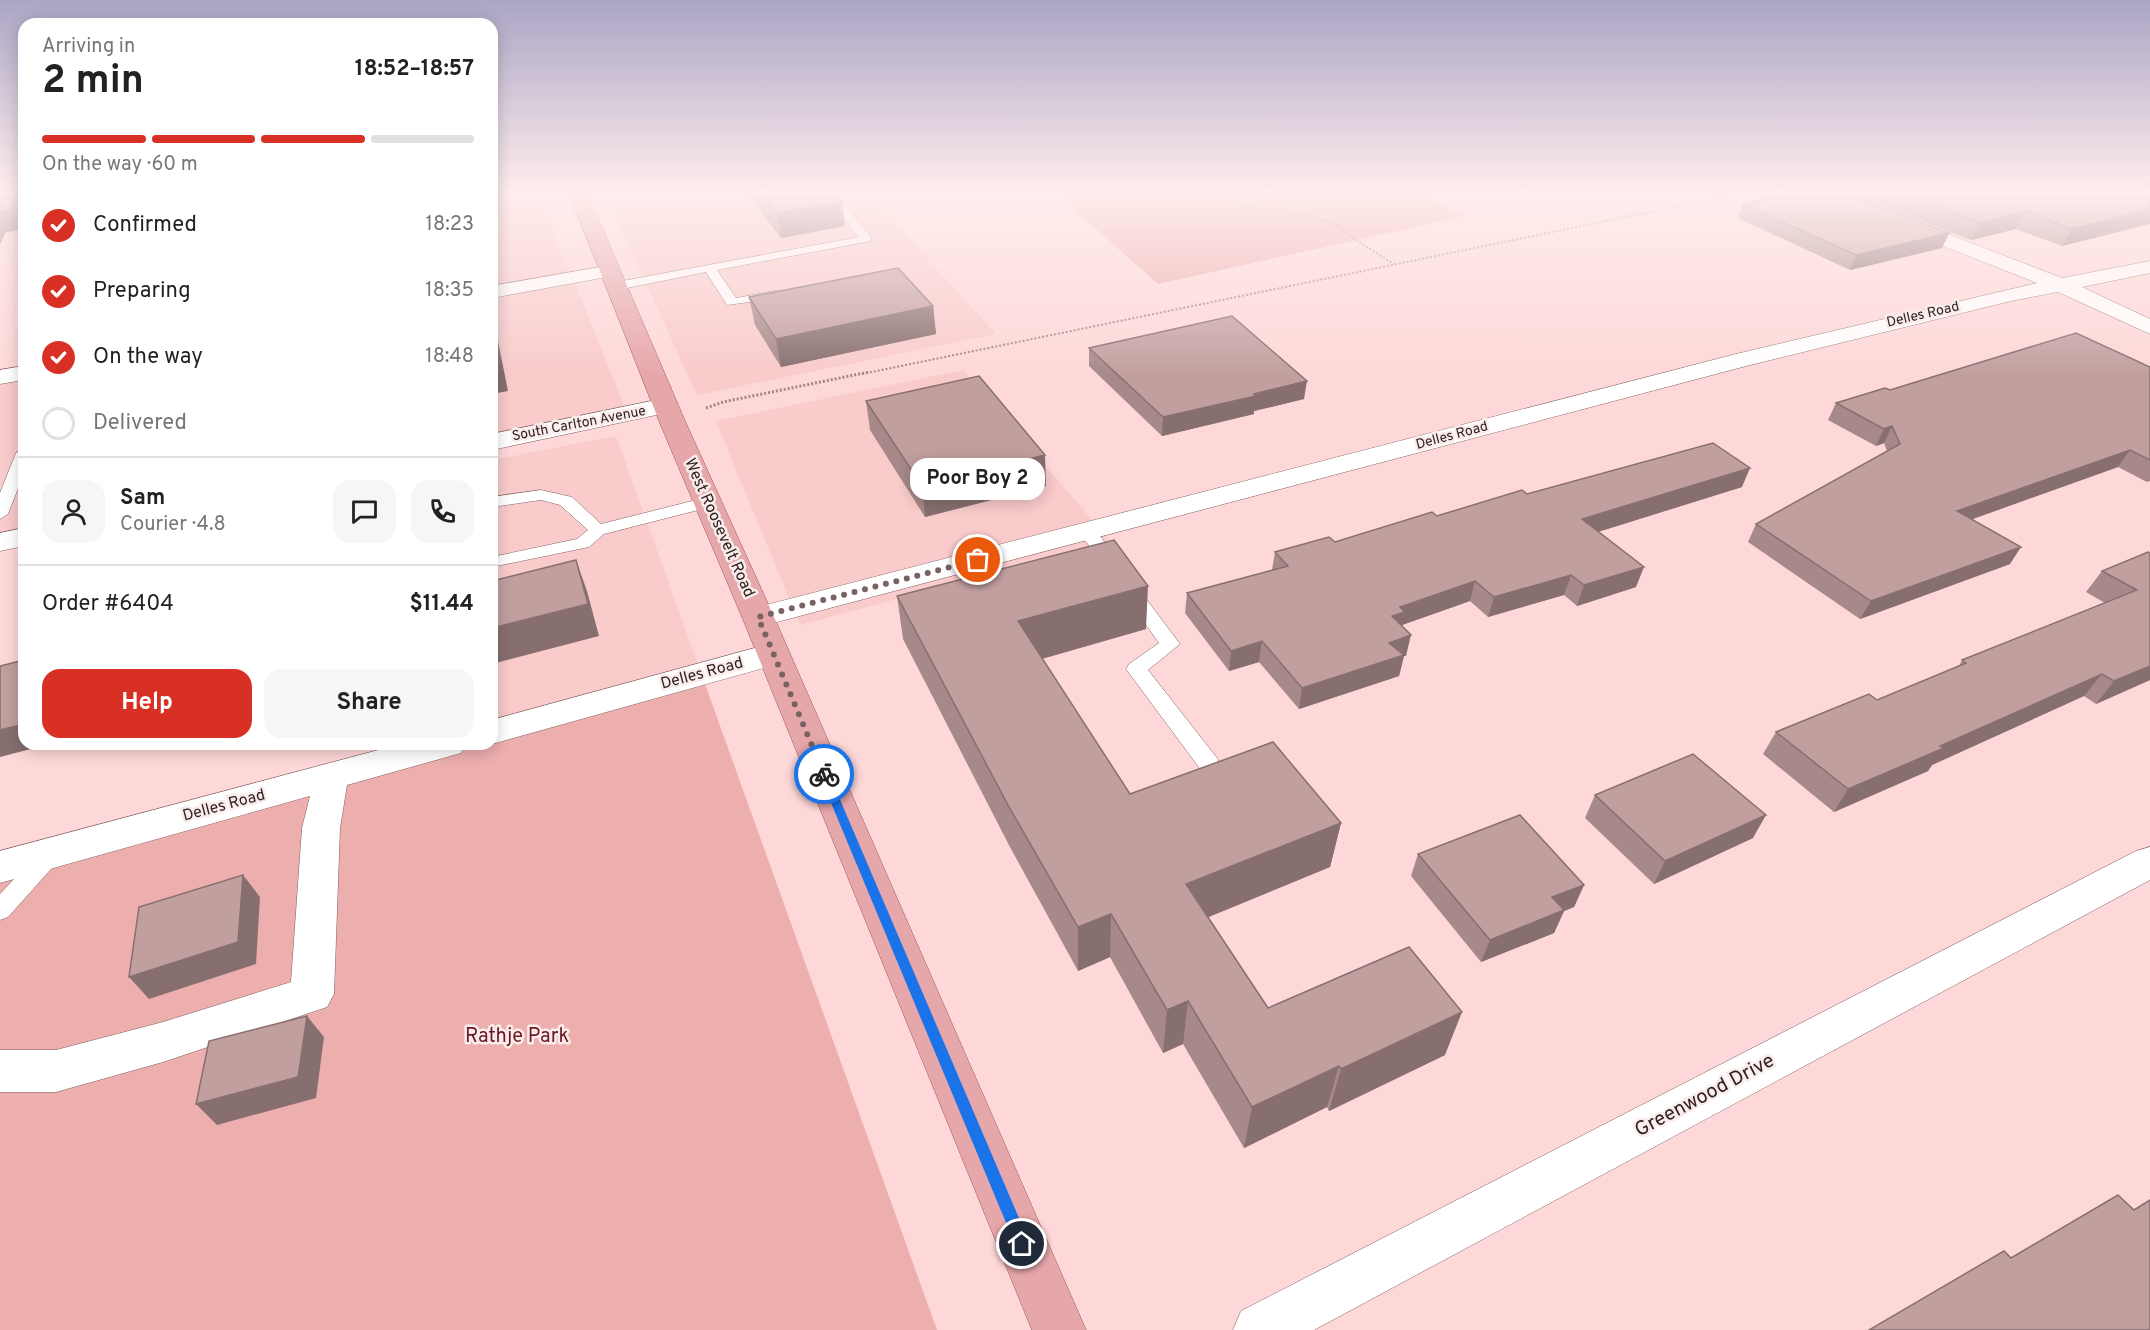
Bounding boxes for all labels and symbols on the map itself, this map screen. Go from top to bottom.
street label: Delles Road [1885,298,1961,332]
street label: South Carlton Avenue [511,403,647,445]
street label: Delles Road [1414,418,1490,454]
street label: West Roosevelt Road [679,455,759,601]
callout: Poor Boy 2 [910,458,1046,500]
pin [952,534,1003,585]
street label: Delles Road [659,653,745,695]
courier [794,744,854,804]
street label: Delles Road [181,785,267,827]
park label: Rathje Park [465,1024,569,1050]
street label: Greenwood Drive [1631,1048,1779,1144]
pin [996,1218,1047,1269]

